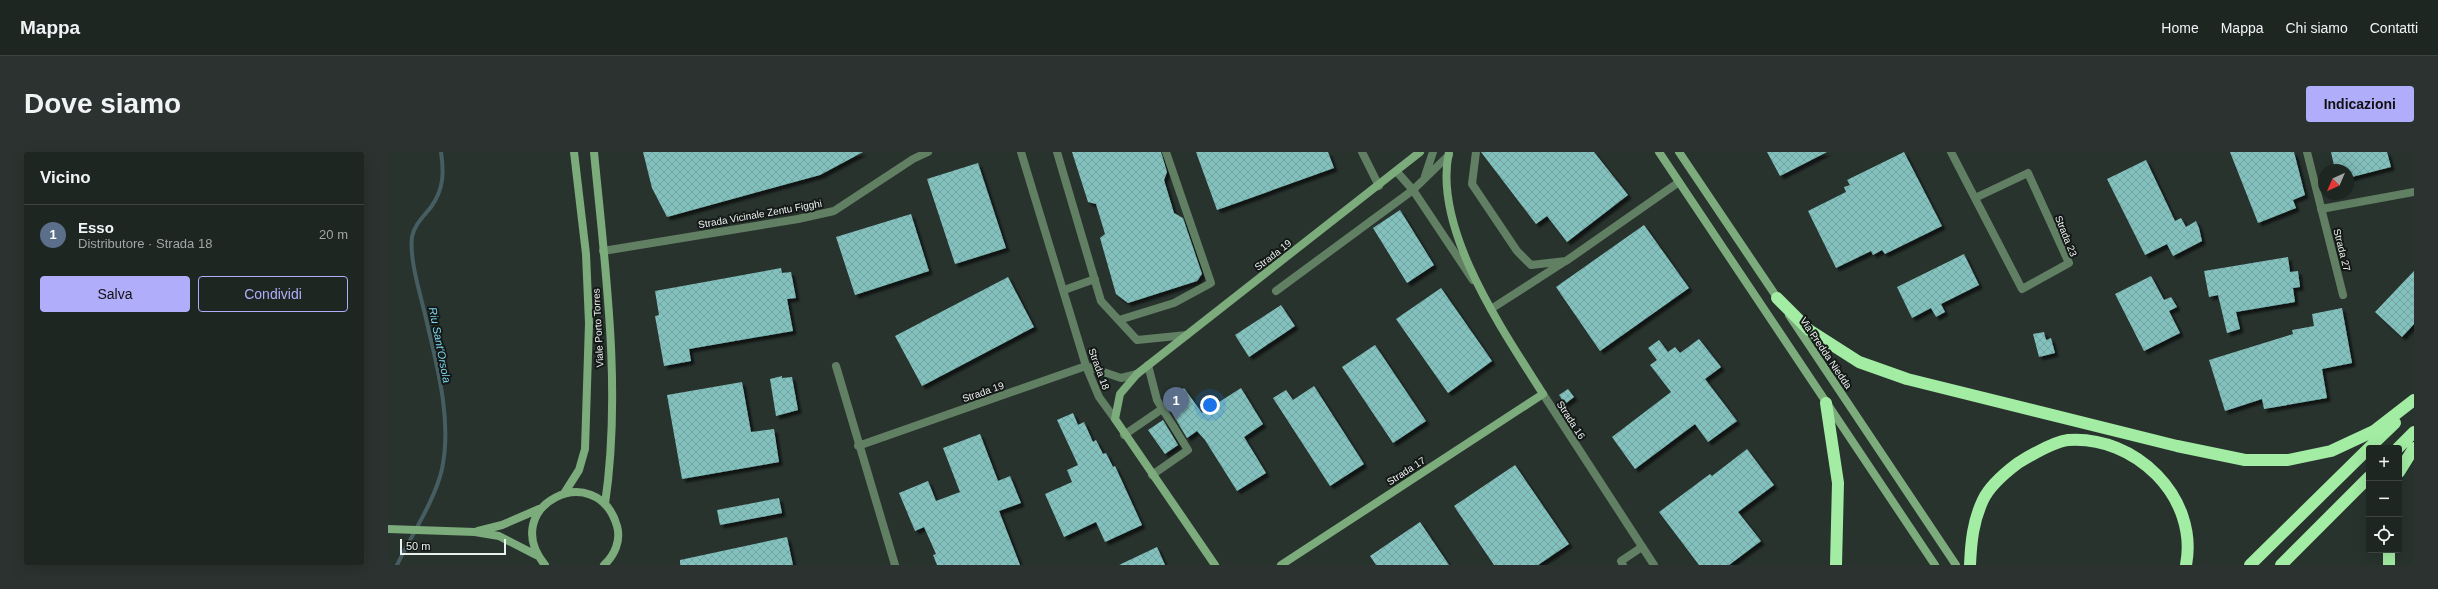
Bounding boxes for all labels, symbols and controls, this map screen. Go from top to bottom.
text: Mappa [20,17,80,38]
text: Home [2161,20,2199,36]
text: Mappa [2221,20,2264,36]
text: Chi siamo [2286,20,2348,36]
text: Contatti [2370,20,2418,36]
button: Indicazioni [2306,86,2414,122]
text: Dove siamo [24,88,181,119]
north arrow [2318,164,2354,200]
text: Vicino [40,168,91,187]
street label: Strada Vicinale Zentu Figghi [697,198,823,230]
street label: Strada 23 [2053,214,2079,259]
text: Esso [78,219,114,236]
text: 1 [49,227,57,242]
text: 20 m [319,227,348,242]
street label: Strada 27 [2331,228,2353,273]
text: Distributore · Strada 18 [78,236,212,251]
street label: Strada 19 [1253,237,1294,273]
button: Salva [40,276,190,312]
button: Condividi [198,276,348,312]
street label: Viale Porto Torres [590,288,606,368]
water label: Riu Sant'Orsola [427,306,453,384]
street label: Via Predda Niedda [1798,315,1854,391]
street label: Strada 18 [1086,347,1112,392]
street label: Strada 19 [961,380,1006,404]
pin: 1 [1163,387,1189,420]
your location [1200,395,1220,415]
street label: Strada 16 [1555,399,1588,442]
map controls [2366,445,2402,553]
button: + [2366,445,2402,481]
street label: Strada 17 [1385,454,1428,487]
button: − [2366,481,2402,517]
button: locate [2366,517,2402,553]
scale bar [400,537,506,556]
text: 50 m [406,540,430,552]

